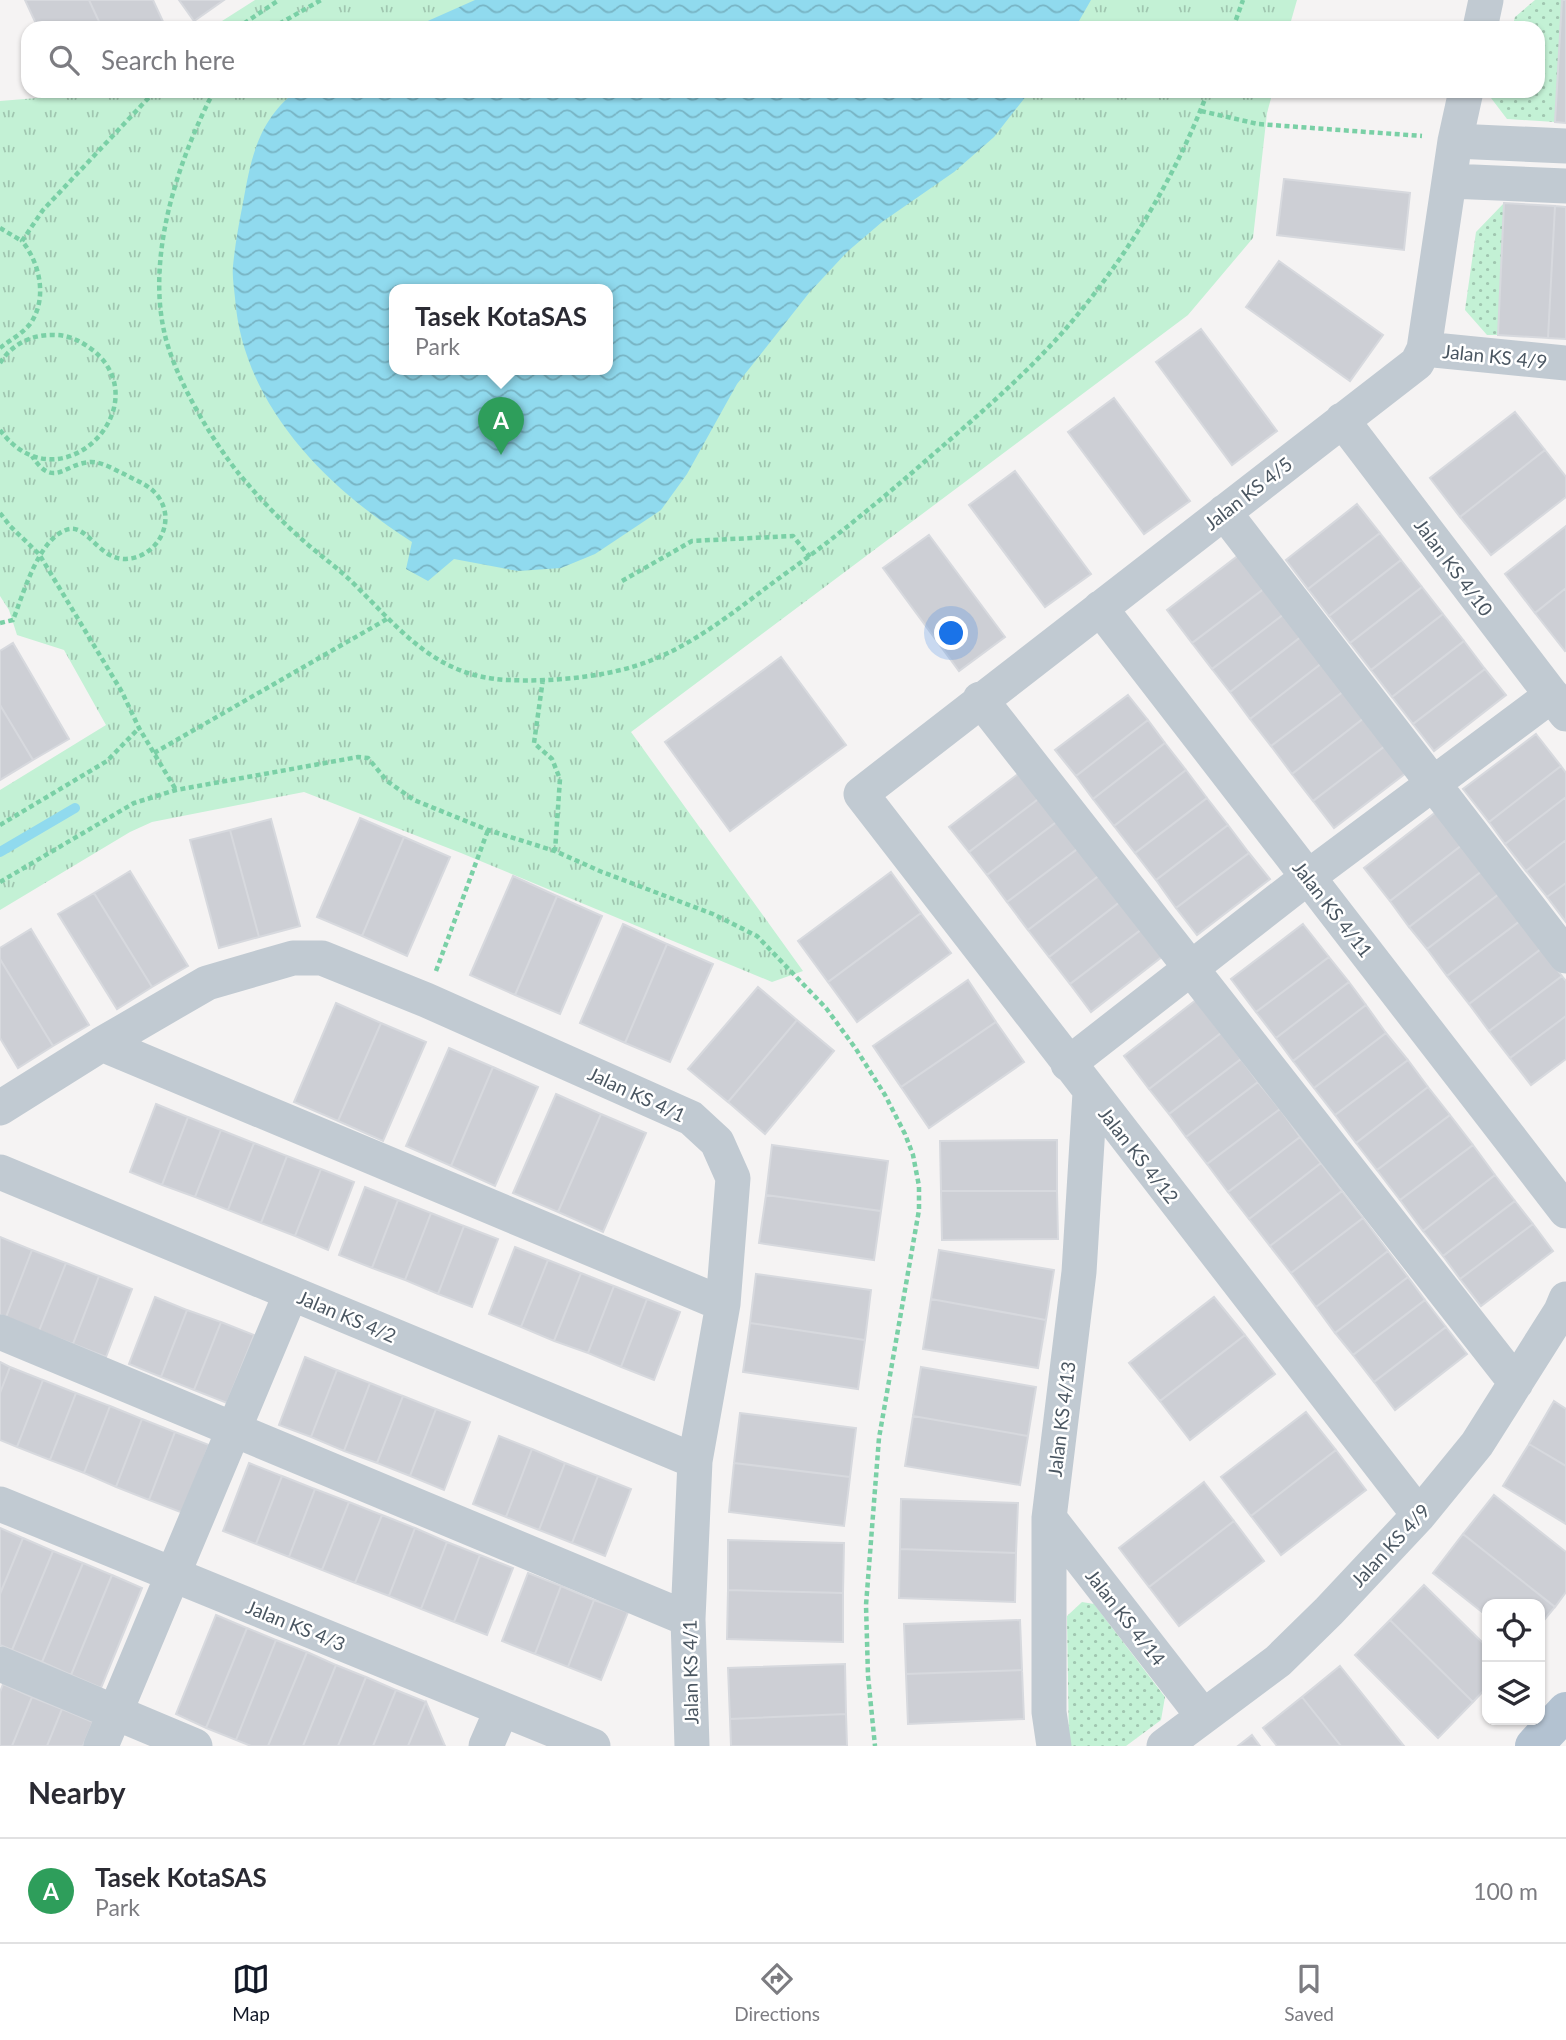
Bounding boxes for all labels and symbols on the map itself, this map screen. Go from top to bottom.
street label: Jalan KS 4/9 [1442,339,1548,373]
pin: A [478,397,524,455]
street label: Jalan KS 4/5 [1200,452,1296,534]
street label: Jalan KS 4/10 [1410,514,1498,620]
your location [934,616,968,650]
street label: Jalan KS 4/11 [1288,856,1378,962]
street label: Jalan KS 4/1 [585,1061,689,1127]
street label: Jalan KS 4/12 [1094,1102,1184,1208]
street label: Jalan KS 4/2 [294,1285,400,1347]
street label: Jalan KS 4/13 [1043,1360,1079,1478]
street label: Jalan KS 4/9 [1346,1499,1434,1591]
street label: Jalan KS 4/14 [1081,1564,1171,1670]
street label: Jalan KS 4/3 [243,1595,349,1655]
street label: Jalan KS 4/1 [678,1619,702,1725]

